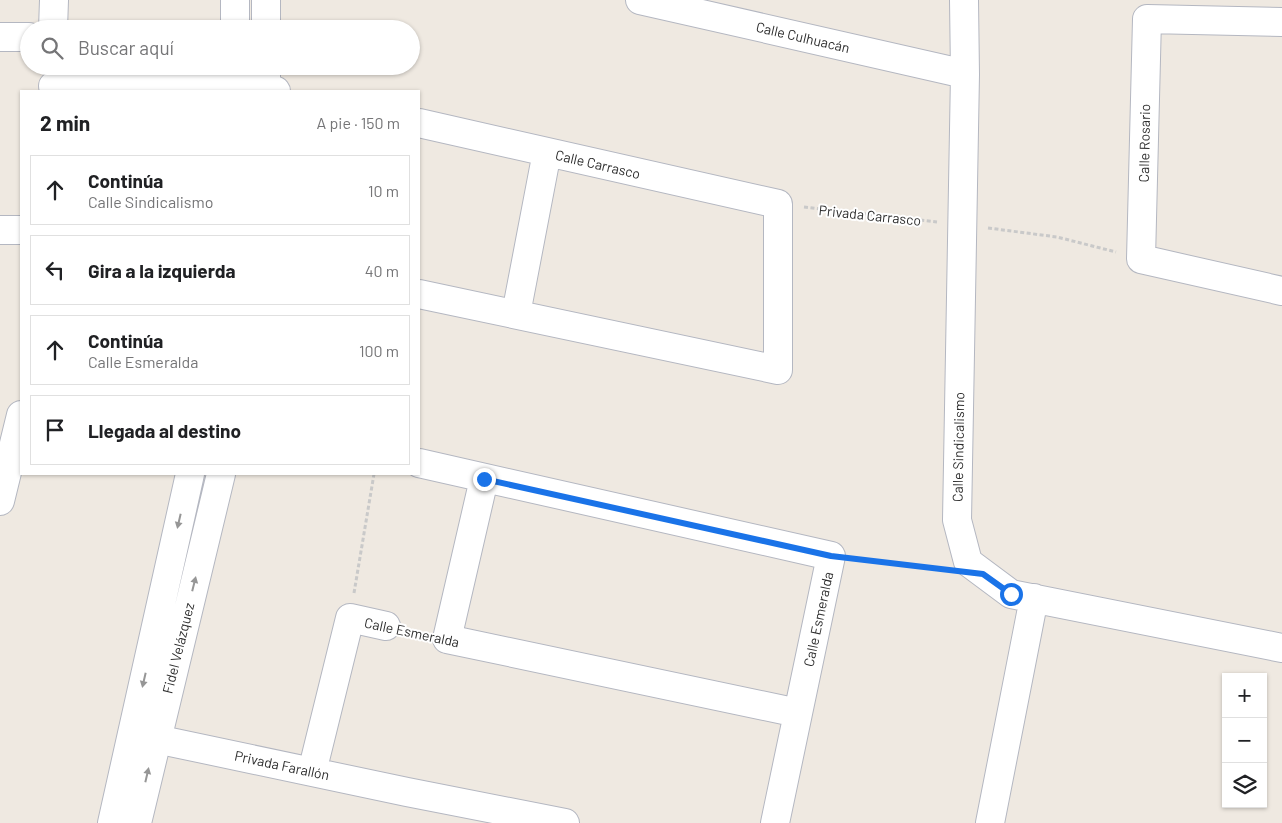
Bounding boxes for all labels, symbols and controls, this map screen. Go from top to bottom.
street label: Calle Culhuacán [754,18,852,56]
search box [20,20,420,75]
icon: search [38,34,66,62]
text: Buscar aquí [78,36,174,59]
street label: Calle Rosario [1135,104,1153,182]
text: 2 min [40,110,90,135]
text: A pie · 150 m [317,113,400,132]
street label: Calle Carrasco [554,146,642,182]
text: Continúa [88,169,163,192]
icon: ahead [41,176,69,204]
text: 10 m [368,181,399,200]
text: Calle Sindicalismo [88,192,213,211]
street label: Privada Carrasco [818,201,922,229]
icon: left [41,256,69,284]
text: Gira a la izquierda [88,259,236,282]
text: 40 m [365,261,399,280]
text: Continúa [88,329,163,352]
icon: ahead [41,336,69,364]
text: 100 m [359,341,399,360]
text: Calle Esmeralda [88,352,198,371]
street label: Calle Sindicalismo [949,392,967,502]
icon: arrive [41,416,69,444]
text: Llegada al destino [88,419,241,442]
route end [473,468,496,491]
one-way arrow [175,514,183,529]
street label: Calle Esmeralda [800,570,836,668]
one-way arrow [190,576,198,591]
route start [1000,583,1023,606]
street label: Fidel Velázquez [158,601,198,695]
street label: Calle Esmeralda [363,614,461,650]
one-way arrow [140,672,148,687]
map controls [1222,673,1267,808]
button: + [1222,673,1267,718]
button: − [1222,718,1267,763]
street label: Privada Farallón [233,747,331,783]
button: layers [1222,763,1267,808]
one-way arrow [144,767,152,783]

